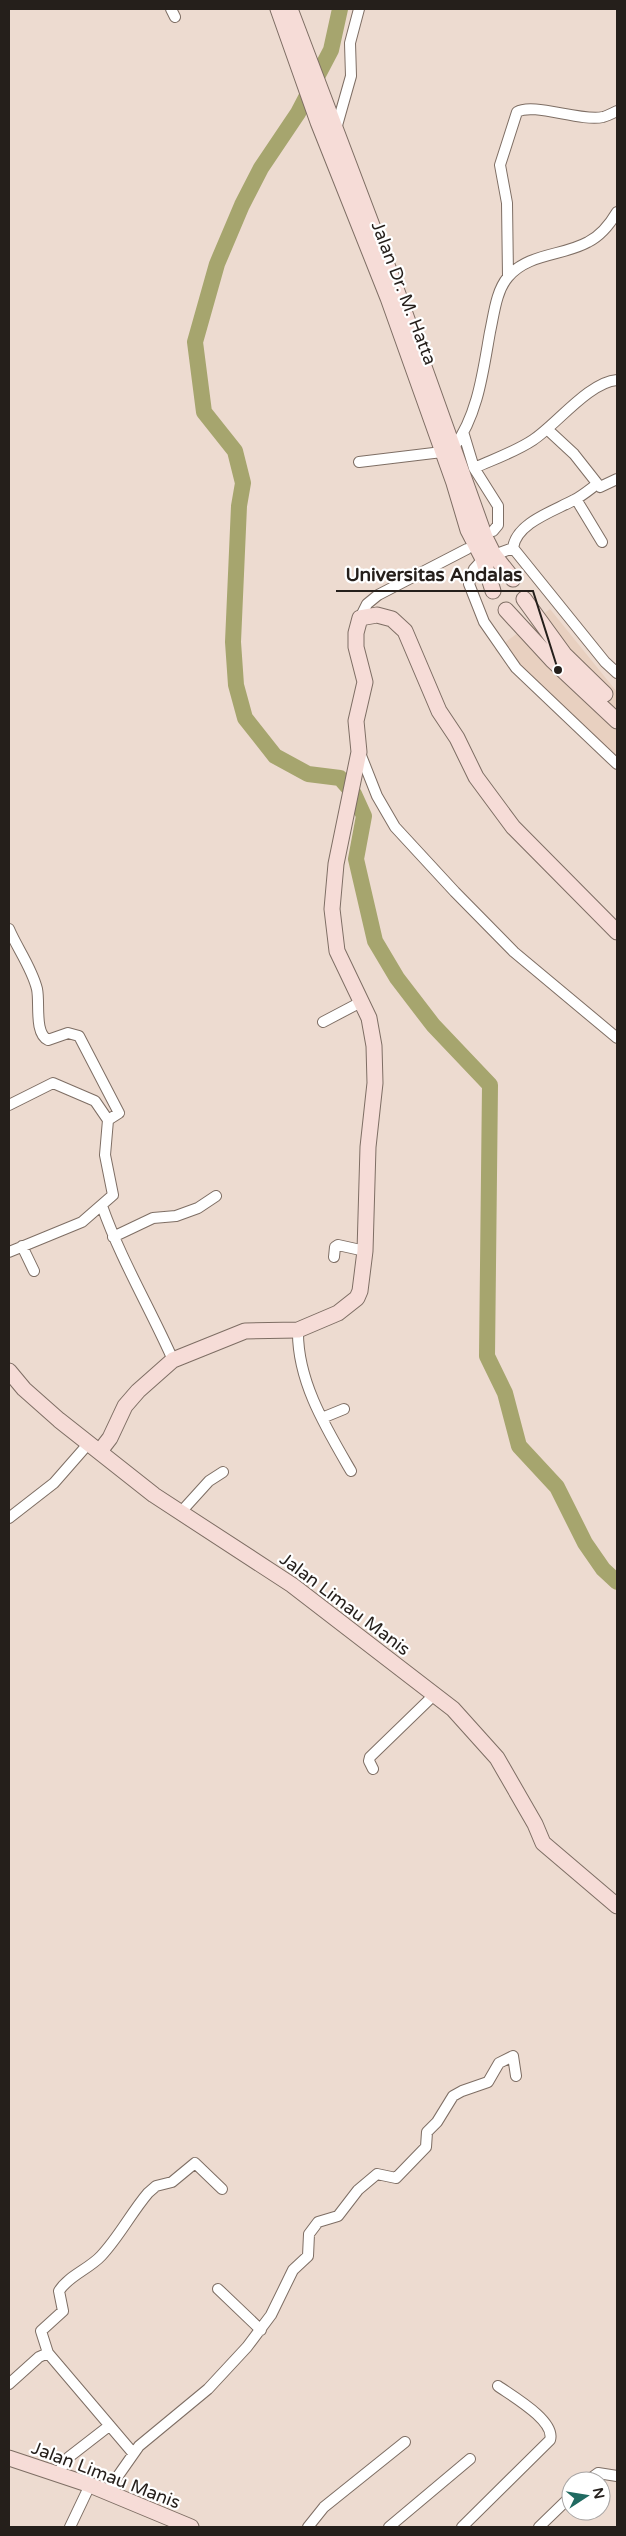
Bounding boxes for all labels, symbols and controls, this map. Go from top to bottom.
street label: Jalan Dr. M. Hatta [367,218,441,368]
callout: Universitas Andalas [336,557,533,591]
text: Universitas Andalas [345,564,523,586]
street label: Jalan Limau Manis [276,1548,414,1660]
street label: Jalan Limau Manis [29,2437,183,2513]
north arrow [561,2471,611,2521]
text: N [589,2486,608,2501]

